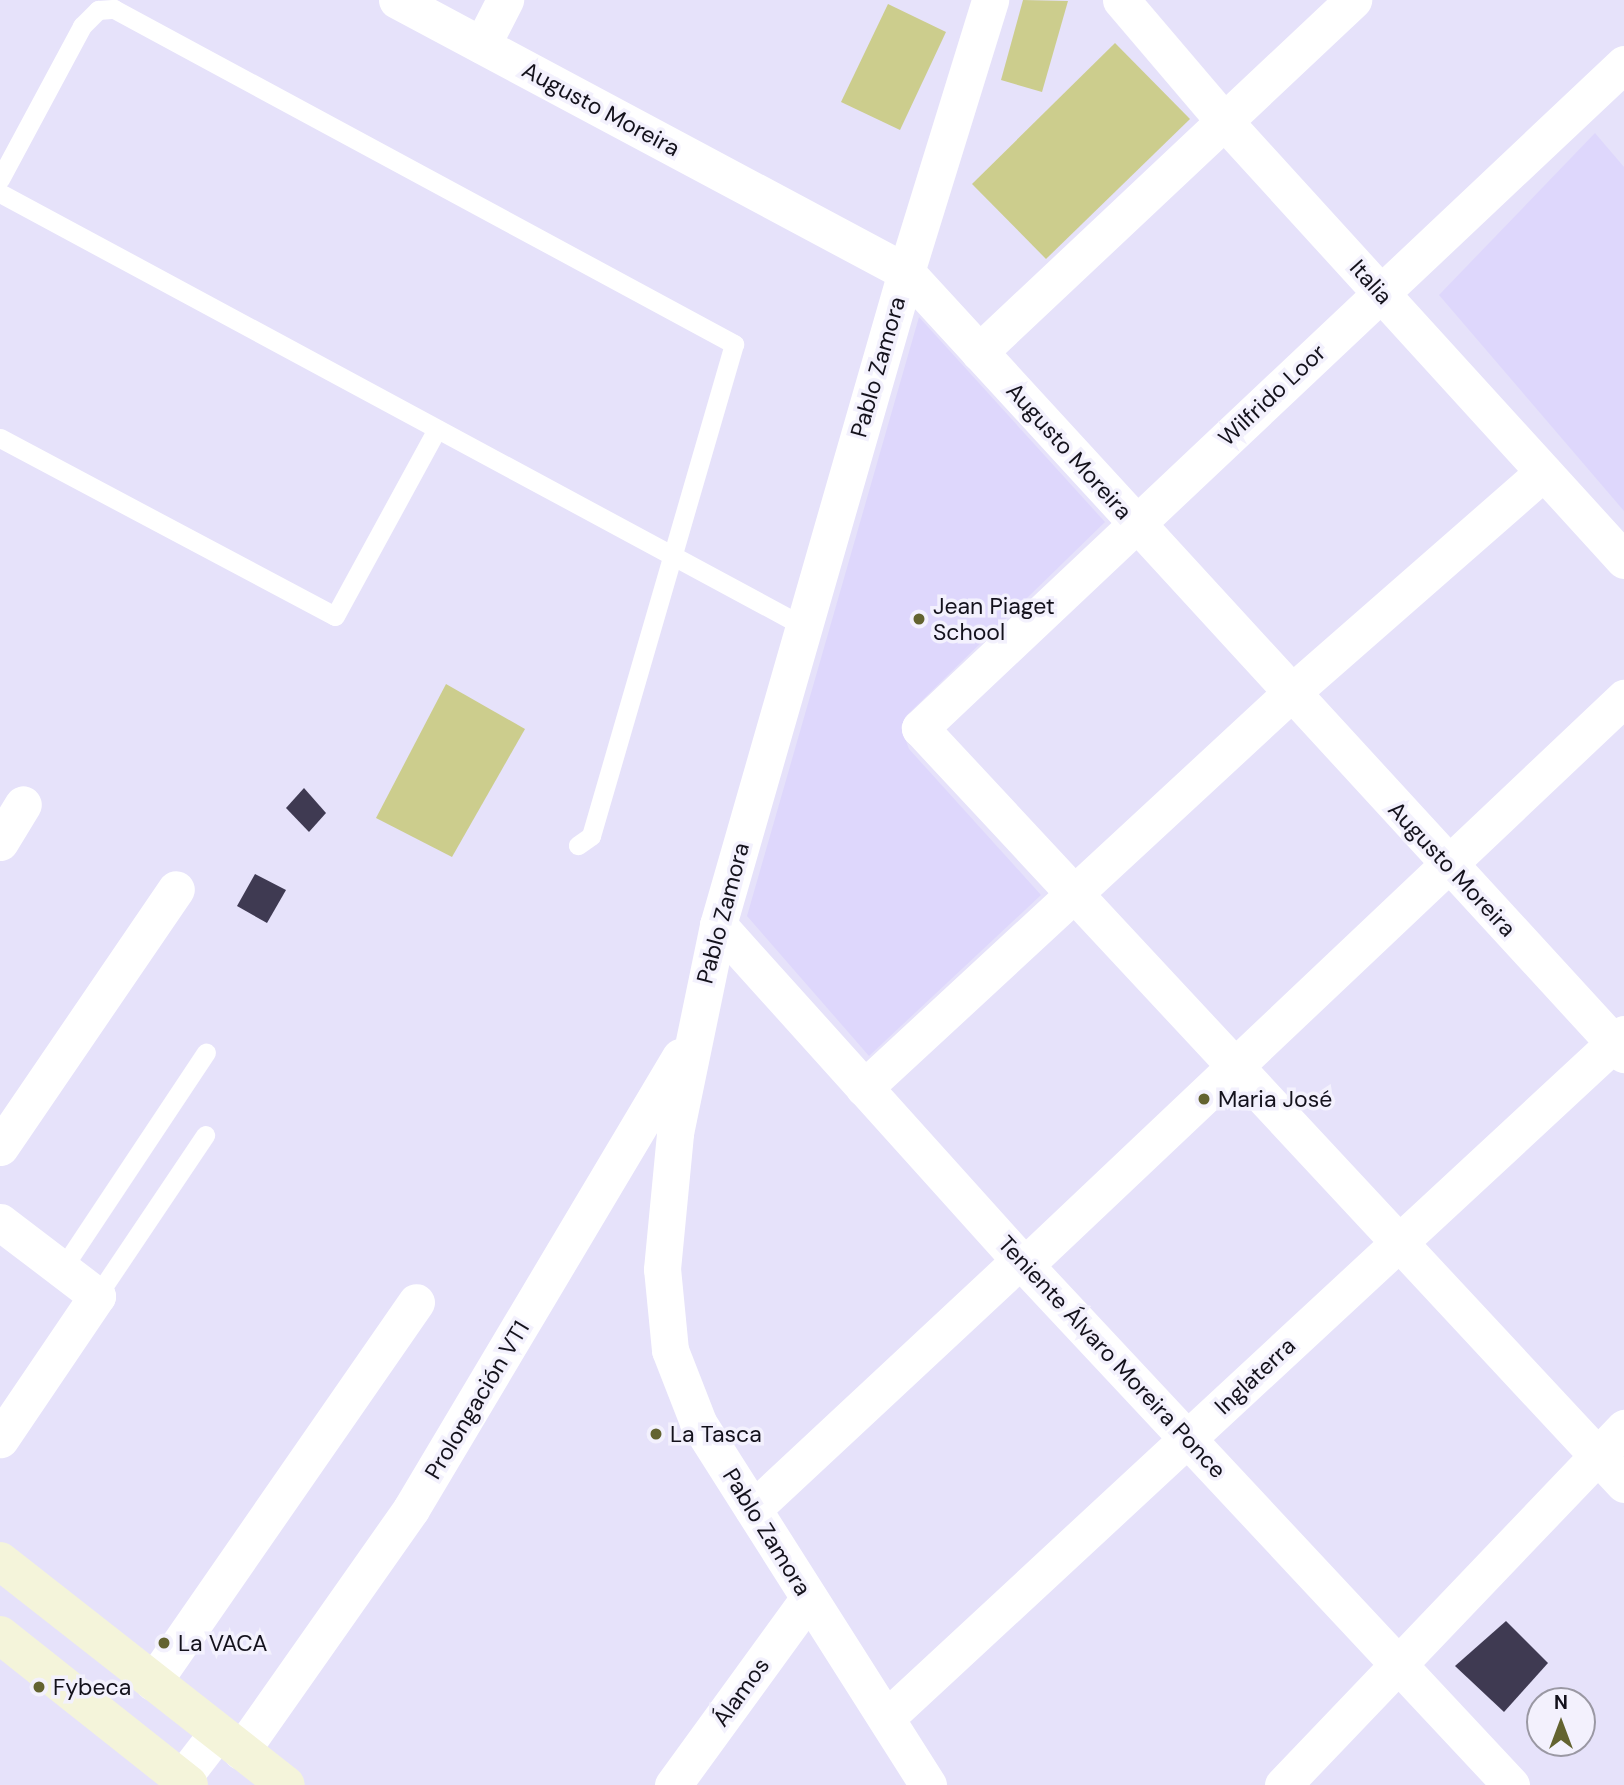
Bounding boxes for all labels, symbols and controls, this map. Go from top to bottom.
street label: Augusto Moreira [518,56,684,162]
street label: Italia [1344,254,1398,310]
street label: Pablo Zamora [845,294,911,440]
street label: Wilfrido Loor [1213,338,1331,452]
street label: Augusto Moreira [1000,377,1138,525]
place label: Jean Piaget School [933,592,1055,646]
marker: Jean Piaget School [911,611,927,627]
street label: Augusto Moreira [1382,796,1522,942]
street label: Pablo Zamora [691,840,755,986]
place label: Maria José [1218,1085,1332,1113]
marker: Maria José [1196,1091,1212,1107]
street label: Teniente Álvaro Moreira Ponce [992,1230,1232,1484]
street label: Prolongación VT1 [419,1316,535,1484]
street label: Inglaterra [1209,1332,1301,1420]
place label: La Tasca [670,1420,762,1448]
marker: La Tasca [648,1426,664,1442]
street label: Pablo Zamora [717,1463,817,1601]
place label: La VACA [178,1629,268,1657]
marker: La VACA [156,1635,172,1651]
street label: Álamos [707,1652,775,1732]
place label: Fybeca [53,1673,131,1701]
marker: Fybeca [31,1679,47,1695]
north arrow [1526,1687,1596,1757]
text: N [1554,1690,1568,1715]

